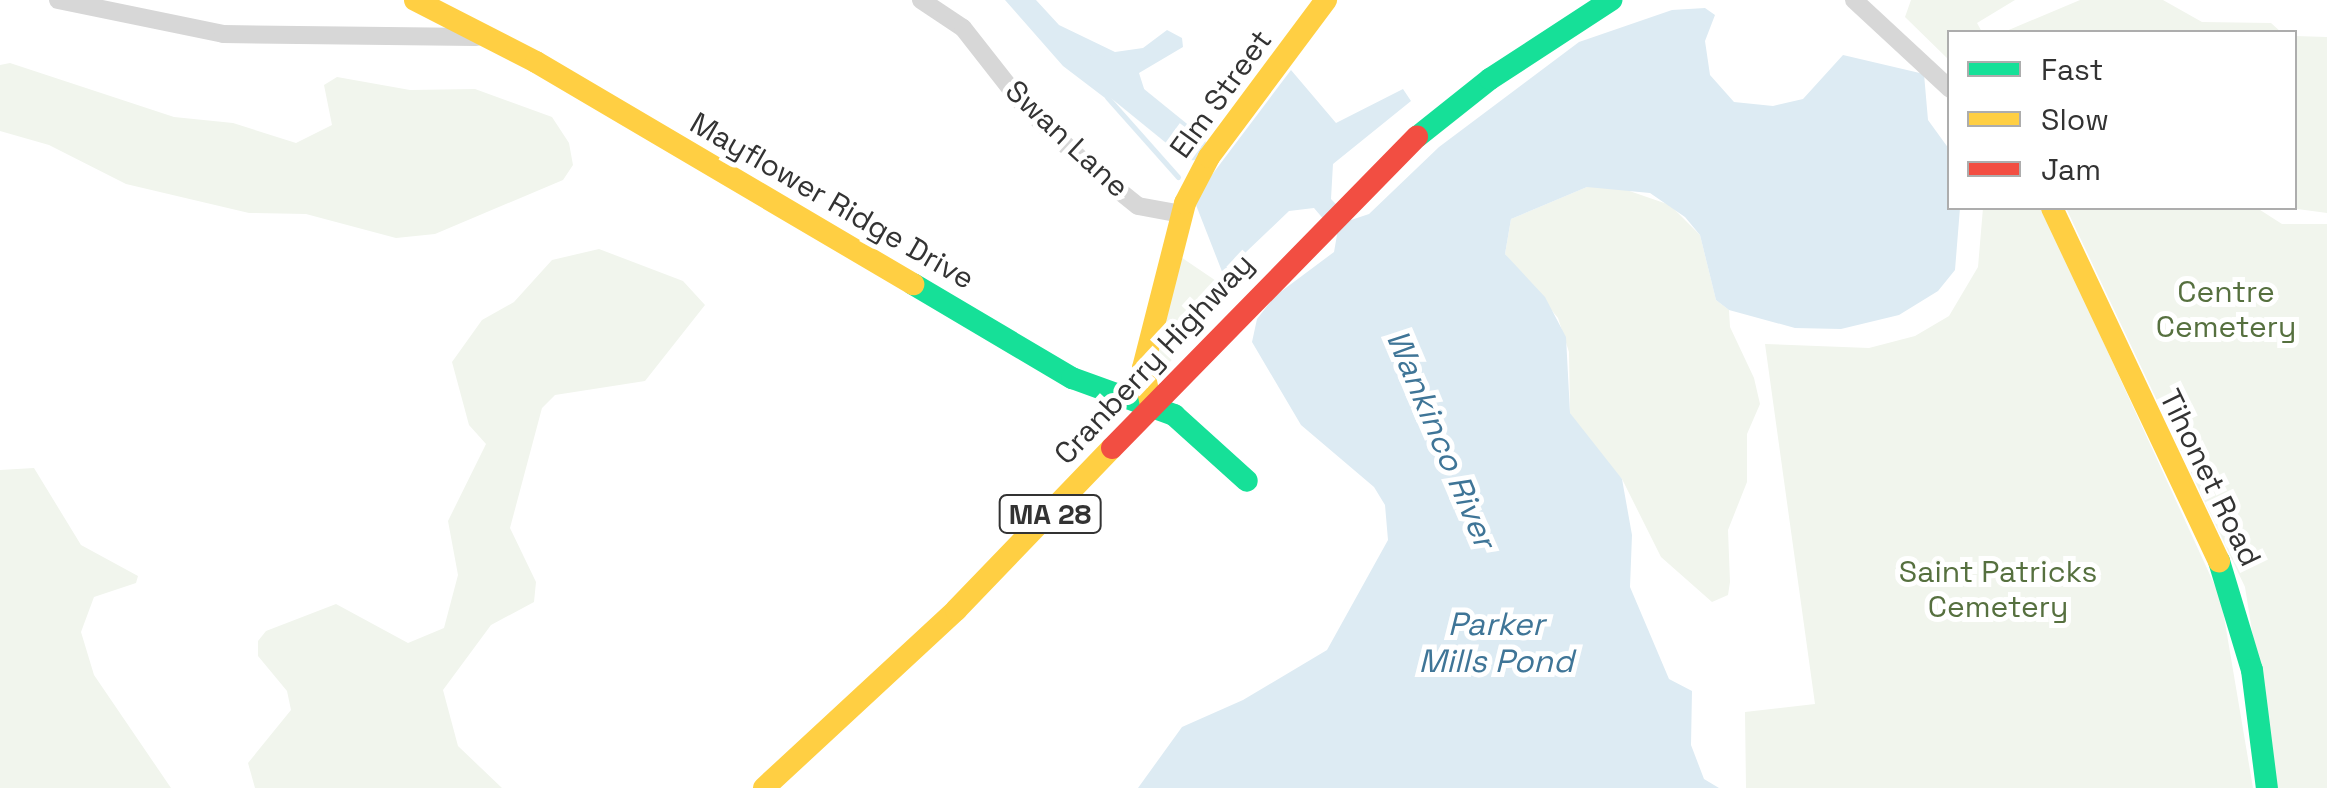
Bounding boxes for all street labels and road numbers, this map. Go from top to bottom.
street label: Elm Street [1163,23,1279,165]
street label: Swan Lane [998,73,1136,205]
street label: Mayflower Ridge Drive [684,105,980,297]
street label: Cranberry Highway [1047,246,1261,472]
street label: Tihonet Road [2152,384,2268,572]
road number: MA 28 [998,491,1102,537]

